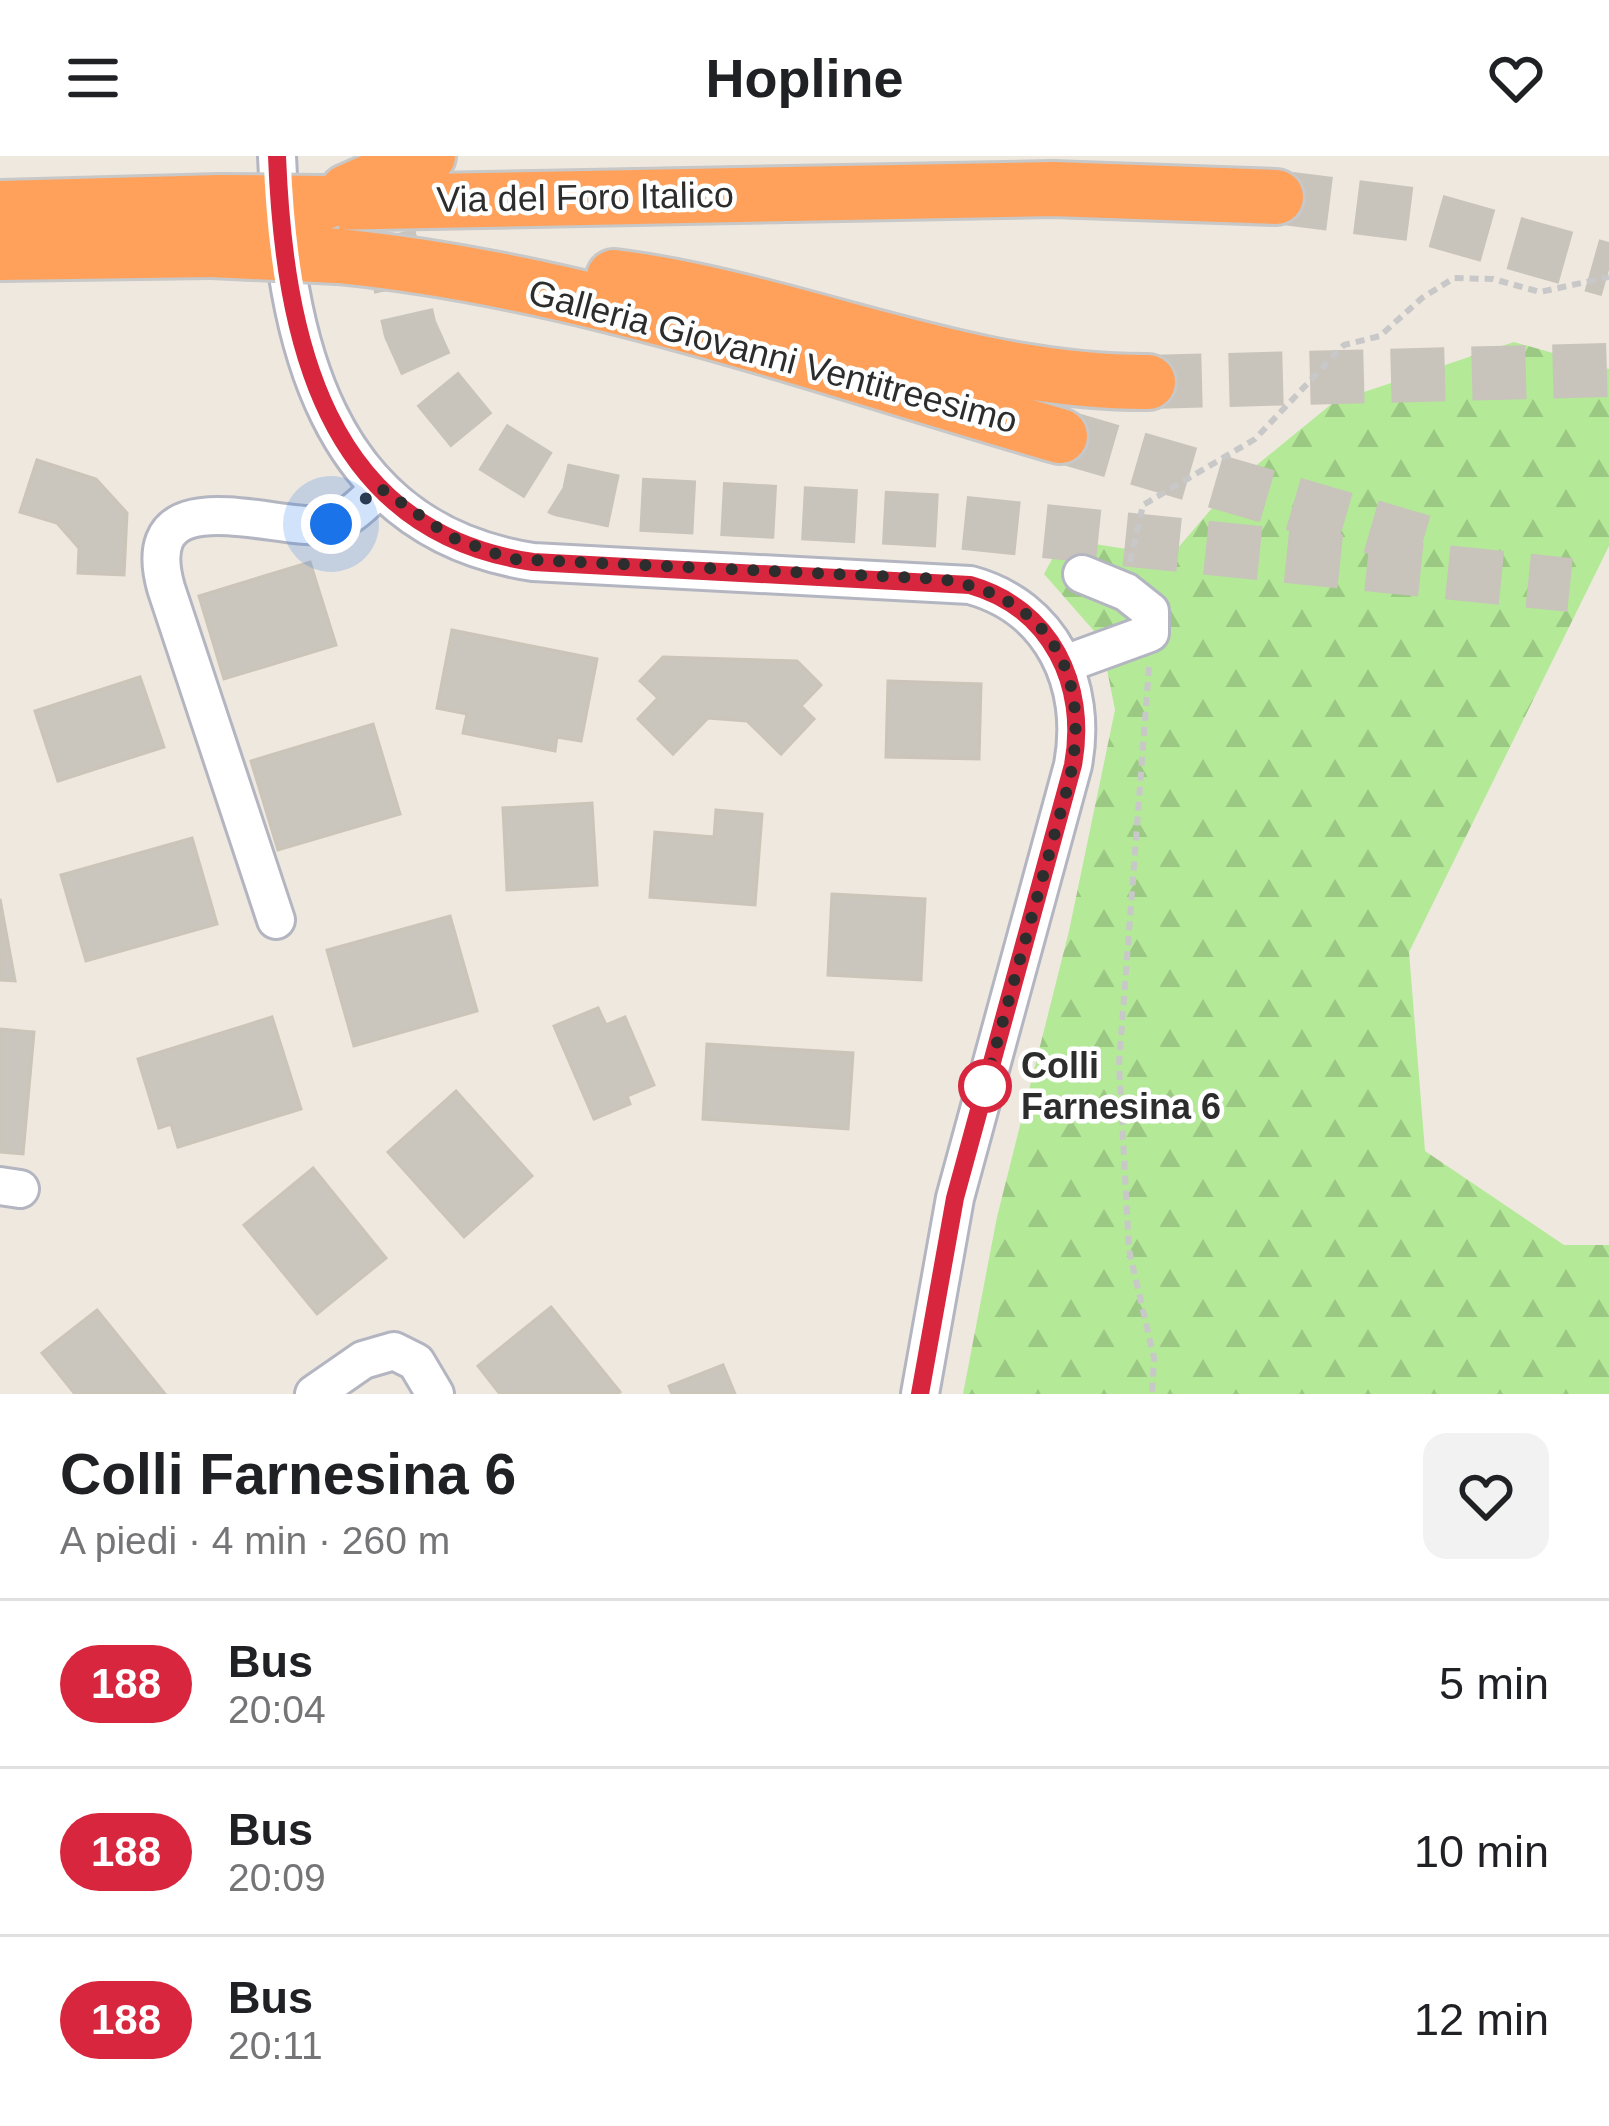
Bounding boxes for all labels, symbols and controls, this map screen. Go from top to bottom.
icon: menu [60,45,126,111]
icon: heart [1483,45,1549,111]
text: Hopline [706,48,904,108]
street label: Via del Foro Italico [436,174,734,220]
street label: Galleria Giovanni Ventitreesimo [524,271,1022,441]
your location [301,494,361,554]
place label: Colli Farnesina 6 [1021,1045,1221,1127]
marker: Colli Farnesina 6 [960,1061,1010,1111]
button: heart [1423,1433,1549,1559]
text: Colli Farnesina 6 [60,1442,516,1506]
text: A piedi · 4 min · 260 m [60,1519,450,1562]
text: Bus [228,1636,313,1687]
text: 5 min [1439,1658,1549,1709]
text: 188 [91,1660,161,1707]
text: 20:04 [228,1688,326,1731]
text: Bus [228,1804,313,1855]
text: 10 min [1414,1826,1549,1877]
text: 188 [91,1828,161,1875]
text: 20:09 [228,1856,326,1899]
text: Bus [228,1972,313,2023]
text: 12 min [1414,1994,1549,2045]
text: 188 [91,1996,161,2043]
text: 20:11 [228,2024,323,2067]

